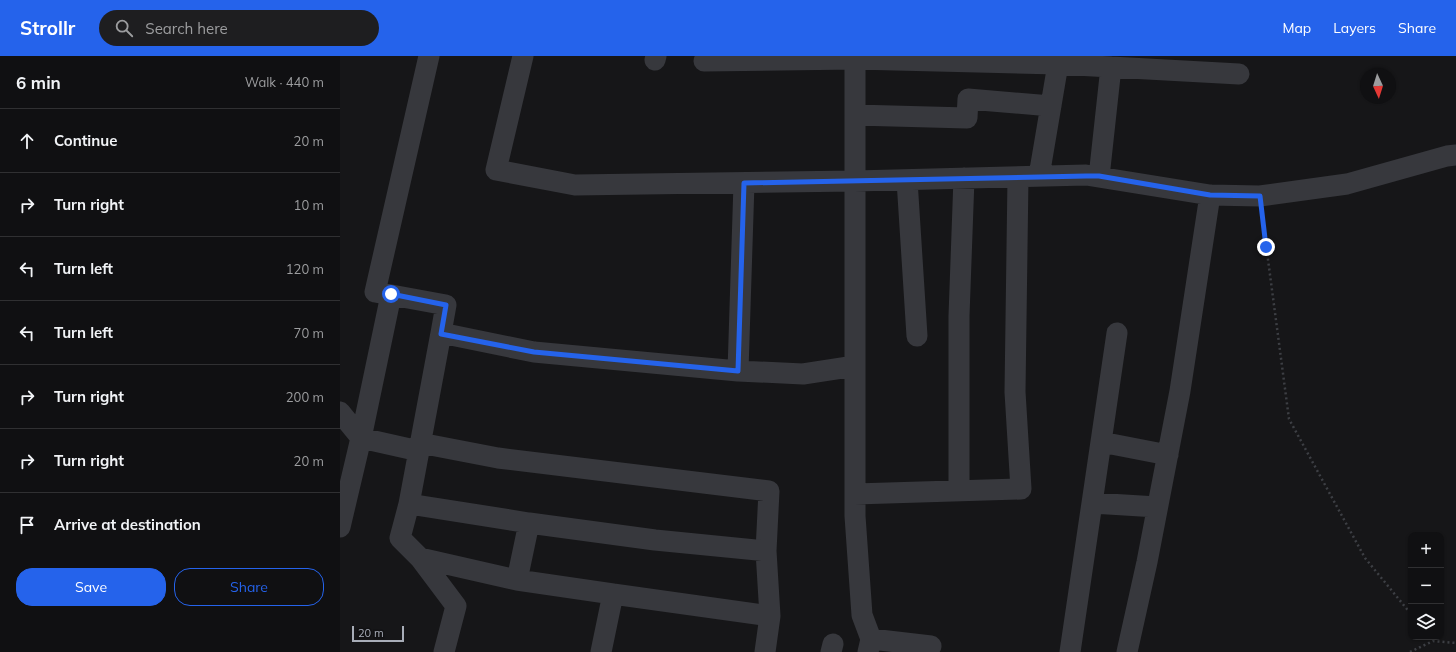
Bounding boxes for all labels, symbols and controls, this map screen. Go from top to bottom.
search box [99,10,379,46]
text: Strollr [20,16,75,40]
icon: search [113,17,135,39]
text: Search here [145,19,228,38]
text: Map [1282,19,1311,37]
text: Layers [1333,19,1376,37]
text: Share [1398,19,1436,37]
north arrow [1360,68,1396,104]
text: 6 min [16,72,61,93]
text: Walk · 440 m [245,74,324,90]
icon: ahead [16,130,38,152]
text: Continue [54,131,117,150]
text: 20 m [294,133,324,149]
icon: right [16,194,38,216]
text: Turn right [54,195,124,214]
text: 10 m [294,197,324,213]
route end [1257,238,1275,256]
icon: left [16,258,38,280]
text: Turn left [54,259,113,278]
text: 120 m [286,261,324,277]
route start [382,285,400,303]
icon: left [16,322,38,344]
text: Turn left [54,323,113,342]
text: 70 m [294,325,324,341]
icon: right [16,386,38,408]
text: Turn right [54,387,124,406]
text: 200 m [286,389,324,405]
icon: right [16,450,38,472]
text: Turn right [54,451,124,470]
text: 20 m [294,453,324,469]
icon: arrive [16,514,38,536]
text: Arrive at destination [54,515,201,534]
map controls [1408,532,1444,640]
button: + [1408,532,1444,568]
button: Save [16,568,166,606]
button: Share [174,568,324,606]
button: − [1408,568,1444,604]
button: layers [1408,604,1444,640]
scale bar [352,624,404,643]
text: 20 m [358,626,384,640]

